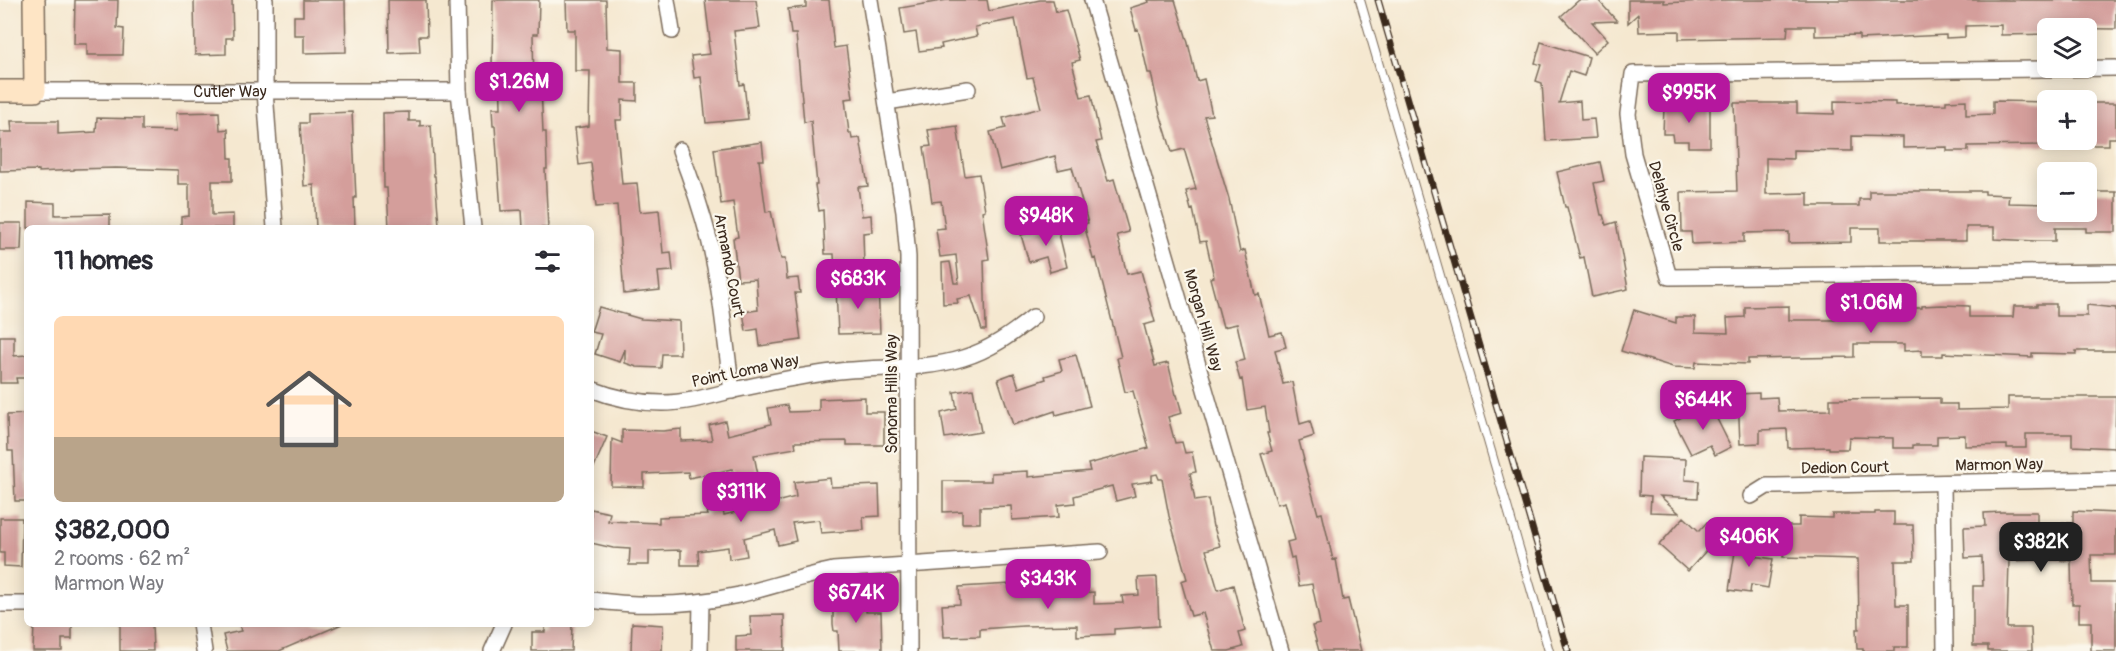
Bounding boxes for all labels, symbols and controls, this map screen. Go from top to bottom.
map controls [2037,18,2097,222]
button: layers [2037,18,2097,78]
pin: $1.26M [470,62,568,113]
text: $1.26M [489,69,549,94]
pin: $995K [1647,73,1731,124]
text: $995K [1662,80,1716,105]
street label: Cutler Way [193,82,267,102]
button: + [2037,90,2097,150]
street label: Delahye Circle [1644,159,1688,254]
button: − [2037,162,2097,222]
pin: $948K [1004,196,1088,247]
text: $948K [1019,203,1073,228]
street label: Armando Court [709,212,749,319]
text: 11 homes [54,245,153,277]
icon: filters [531,245,564,278]
pin: $683K [816,259,900,310]
text: $683K [830,266,886,291]
street label: Morgan Hill Way [1179,267,1227,374]
pin: $1.06M [1822,283,1920,334]
text: $1.06M [1840,290,1902,315]
street label: Sonoma Hills Way [882,334,902,454]
street label: Point Loma Way [690,350,801,392]
icon: home [255,355,363,463]
pin: $644K [1661,380,1745,431]
text: $644K [1674,387,1732,412]
street label: Marmon Way [1955,454,2043,476]
street label: Dedion Court [1801,457,1890,479]
pin: $311K [699,472,783,523]
text: $311K [716,479,766,504]
text: $382,000 [54,514,170,546]
pin: $406K [1707,517,1791,568]
pin: $382K [1999,522,2083,573]
text: $406K [1719,524,1779,549]
text: $382K [2013,529,2069,554]
text: 2 rooms · 62 m² [54,546,190,571]
pin: $343K [1006,559,1090,610]
text: $343K [1020,566,1076,591]
text: Marmon Way [54,571,164,596]
pin: $674K [814,573,898,624]
text: $674K [828,580,884,605]

